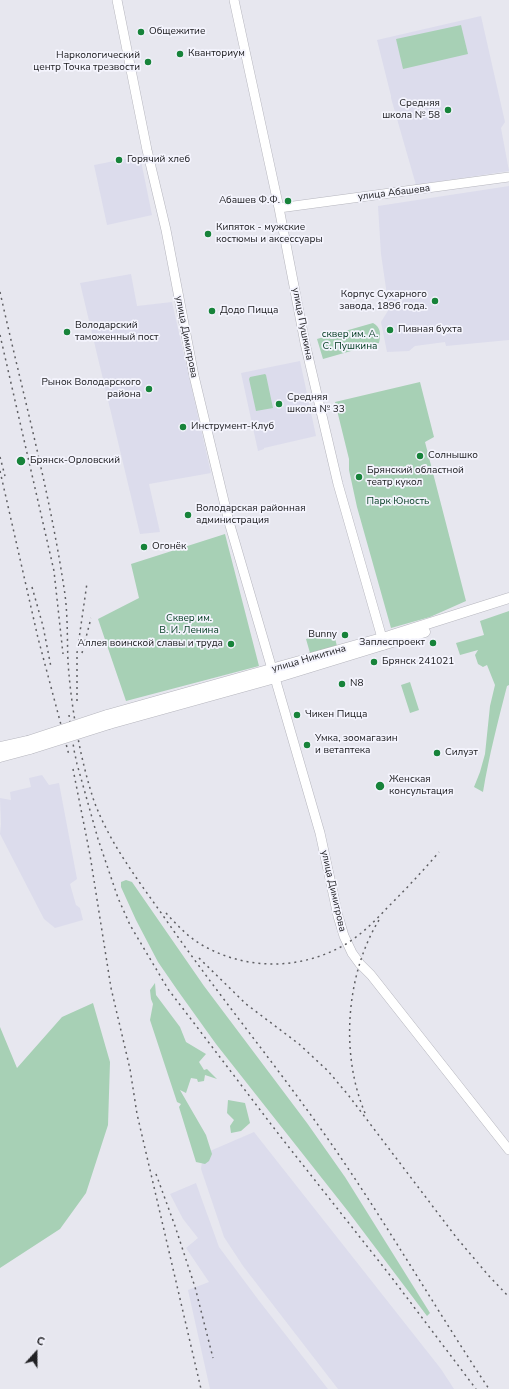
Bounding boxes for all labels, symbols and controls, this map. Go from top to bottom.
place label: Общежитие [149,26,205,38]
marker: Общежитие [136,27,146,37]
place label: Кванториум [188,48,245,60]
marker: Кванториум [175,49,185,59]
place label: Наркологический центр Точка трезвости [33,50,140,74]
marker: Наркологический центр Точка трезвости [143,57,153,67]
place label: Средняя школа № 58 [382,98,440,122]
marker: Средняя школа № 58 [443,105,453,115]
place label: Горячий хлеб [127,154,190,166]
marker: Горячий хлеб [114,155,124,165]
street label: улица Абашева [357,183,431,203]
place label: Абашев Ф.Ф. [219,195,280,207]
marker: Абашев Ф.Ф. [283,196,293,206]
place label: Кипяток - мужские костюмы и аксессуары [216,222,323,246]
marker: Кипяток - мужские костюмы и аксессуары [203,229,213,239]
street label: улица Пушкина [289,287,315,361]
place label: Корпус Сухарного завода, 1896 года. [339,289,427,312]
street label: улица Димитрова [172,295,200,379]
marker: Корпус Сухарного завода, 1896 года. [430,296,440,306]
place label: Додо Пицца [220,305,278,317]
marker: Додо Пицца [207,306,217,316]
place label: Володарский таможенный пост [75,320,158,344]
place label: Пивная бухта [398,324,462,336]
marker: Пивная бухта [385,325,395,335]
marker: Володарский таможенный пост [62,327,72,337]
park label: сквер им. А. С. Пушкина [322,329,378,352]
place label: Рынок Володарского района [41,377,141,400]
marker: Рынок Володарского района [144,384,154,394]
place label: Средняя школа № 33 [287,392,345,416]
marker: Средняя школа № 33 [274,399,284,409]
place label: Инструмент-Клуб [191,421,274,433]
marker: Инструмент-Клуб [178,422,188,432]
place label: Солнышко [428,450,478,462]
marker: Солнышко [415,451,425,461]
marker: Брянск-Орловский [15,455,27,467]
place label: Брянск-Орловский [30,455,120,467]
place label: Брянский областной театр кукол [367,465,464,488]
marker: Брянский областной театр кукол [354,472,364,482]
park label: Парк Юность [367,496,429,508]
place label: Володарская районная администрация [196,503,306,526]
marker: Володарская районная администрация [183,510,193,520]
place label: Огонёк [152,541,186,553]
marker: Огонёк [139,542,149,552]
park label: Сквер им. В. И. Ленина [159,613,219,636]
place label: Bunny [308,629,337,641]
marker: Bunny [340,630,350,640]
place label: Заплеспроект [359,637,425,649]
place label: Аллея воинской славы и труда [78,638,223,650]
marker: Заплеспроект [428,638,438,648]
marker: Аллея воинской славы и труда [226,639,236,649]
street label: улица Никитина [271,643,347,675]
place label: Брянск 241021 [382,656,454,668]
marker: Брянск 241021 [369,657,379,667]
place label: N8 [350,678,363,690]
marker: N8 [337,679,347,689]
place label: Чикен Пицца [305,709,367,721]
marker: Чикен Пицца [292,710,302,720]
place label: Умка, зоомагазин и ветаптека [315,733,398,756]
marker: Умка, зоомагазин и ветаптека [302,740,312,750]
place label: Силуэт [445,747,478,759]
marker: Силуэт [432,748,442,758]
place label: Женская консультация [389,774,453,798]
marker: Женская консультация [374,780,386,792]
street label: улица Димитрова [318,849,348,933]
north arrow [16,1333,56,1373]
text: С [34,1333,47,1350]

